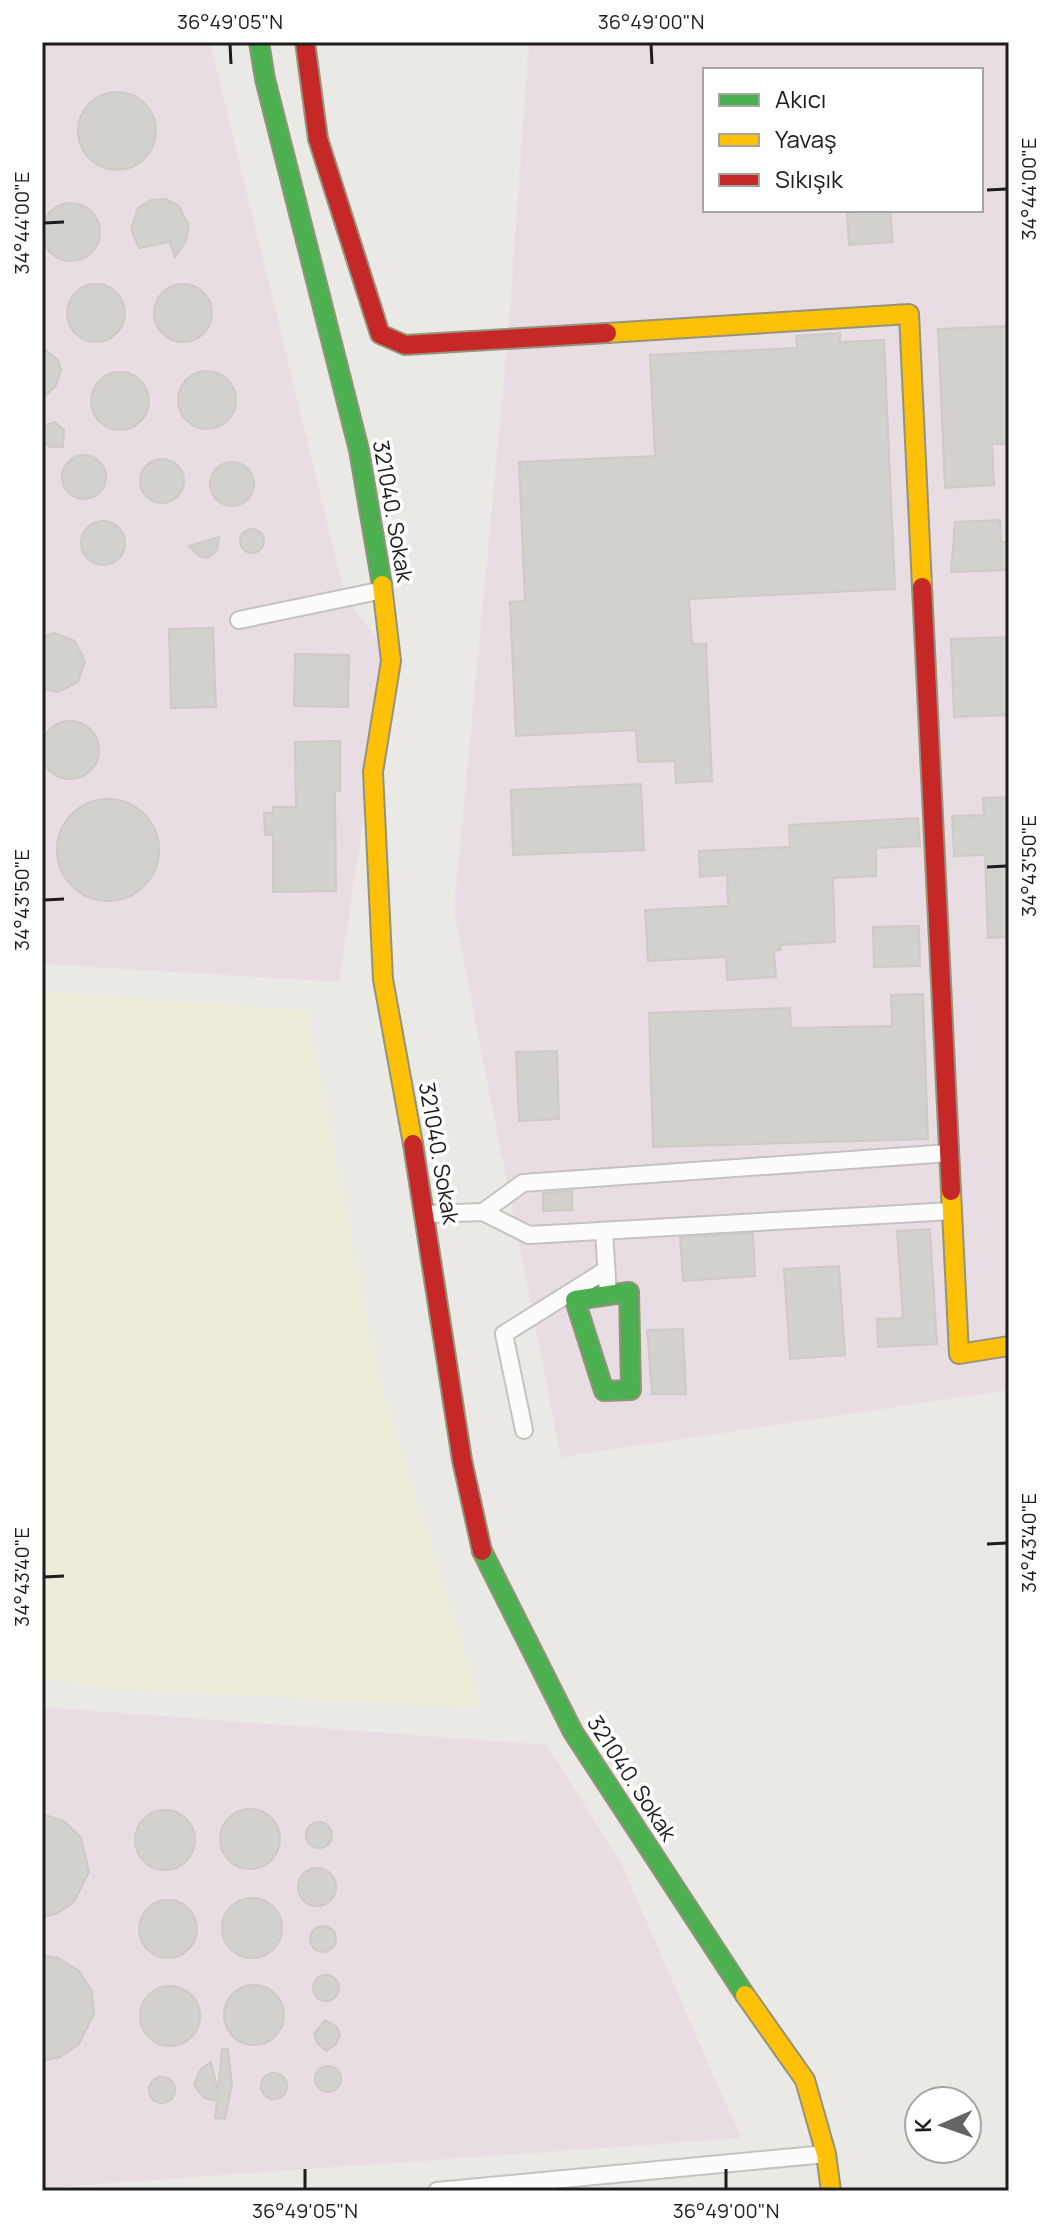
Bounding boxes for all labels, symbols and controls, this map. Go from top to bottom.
text: 36°49'05"N [177,8,283,35]
text: 36°49'00"N [598,8,704,35]
legend [703,68,983,212]
text: Akıcı [775,82,826,115]
text: Yavaş [775,122,837,155]
text: 34°44'00"E [1015,138,1042,240]
text: Sıkışık [775,162,844,195]
text: 34°44'00"E [8,172,35,274]
street label: 321040. Sokak [366,438,420,585]
text: 34°43'50"E [1015,815,1042,917]
text: 34°43'50"E [8,849,35,951]
street label: 321040. Sokak [412,1080,466,1227]
text: 34°43'40"E [1015,1493,1042,1593]
text: 34°43'40"E [8,1527,35,1627]
street label: 321040. Sokak [580,1710,684,1847]
north arrow [903,2085,983,2165]
text: K [908,2117,938,2133]
text: 36°49'05"N [252,2197,358,2224]
text: 36°49'00"N [673,2197,779,2224]

